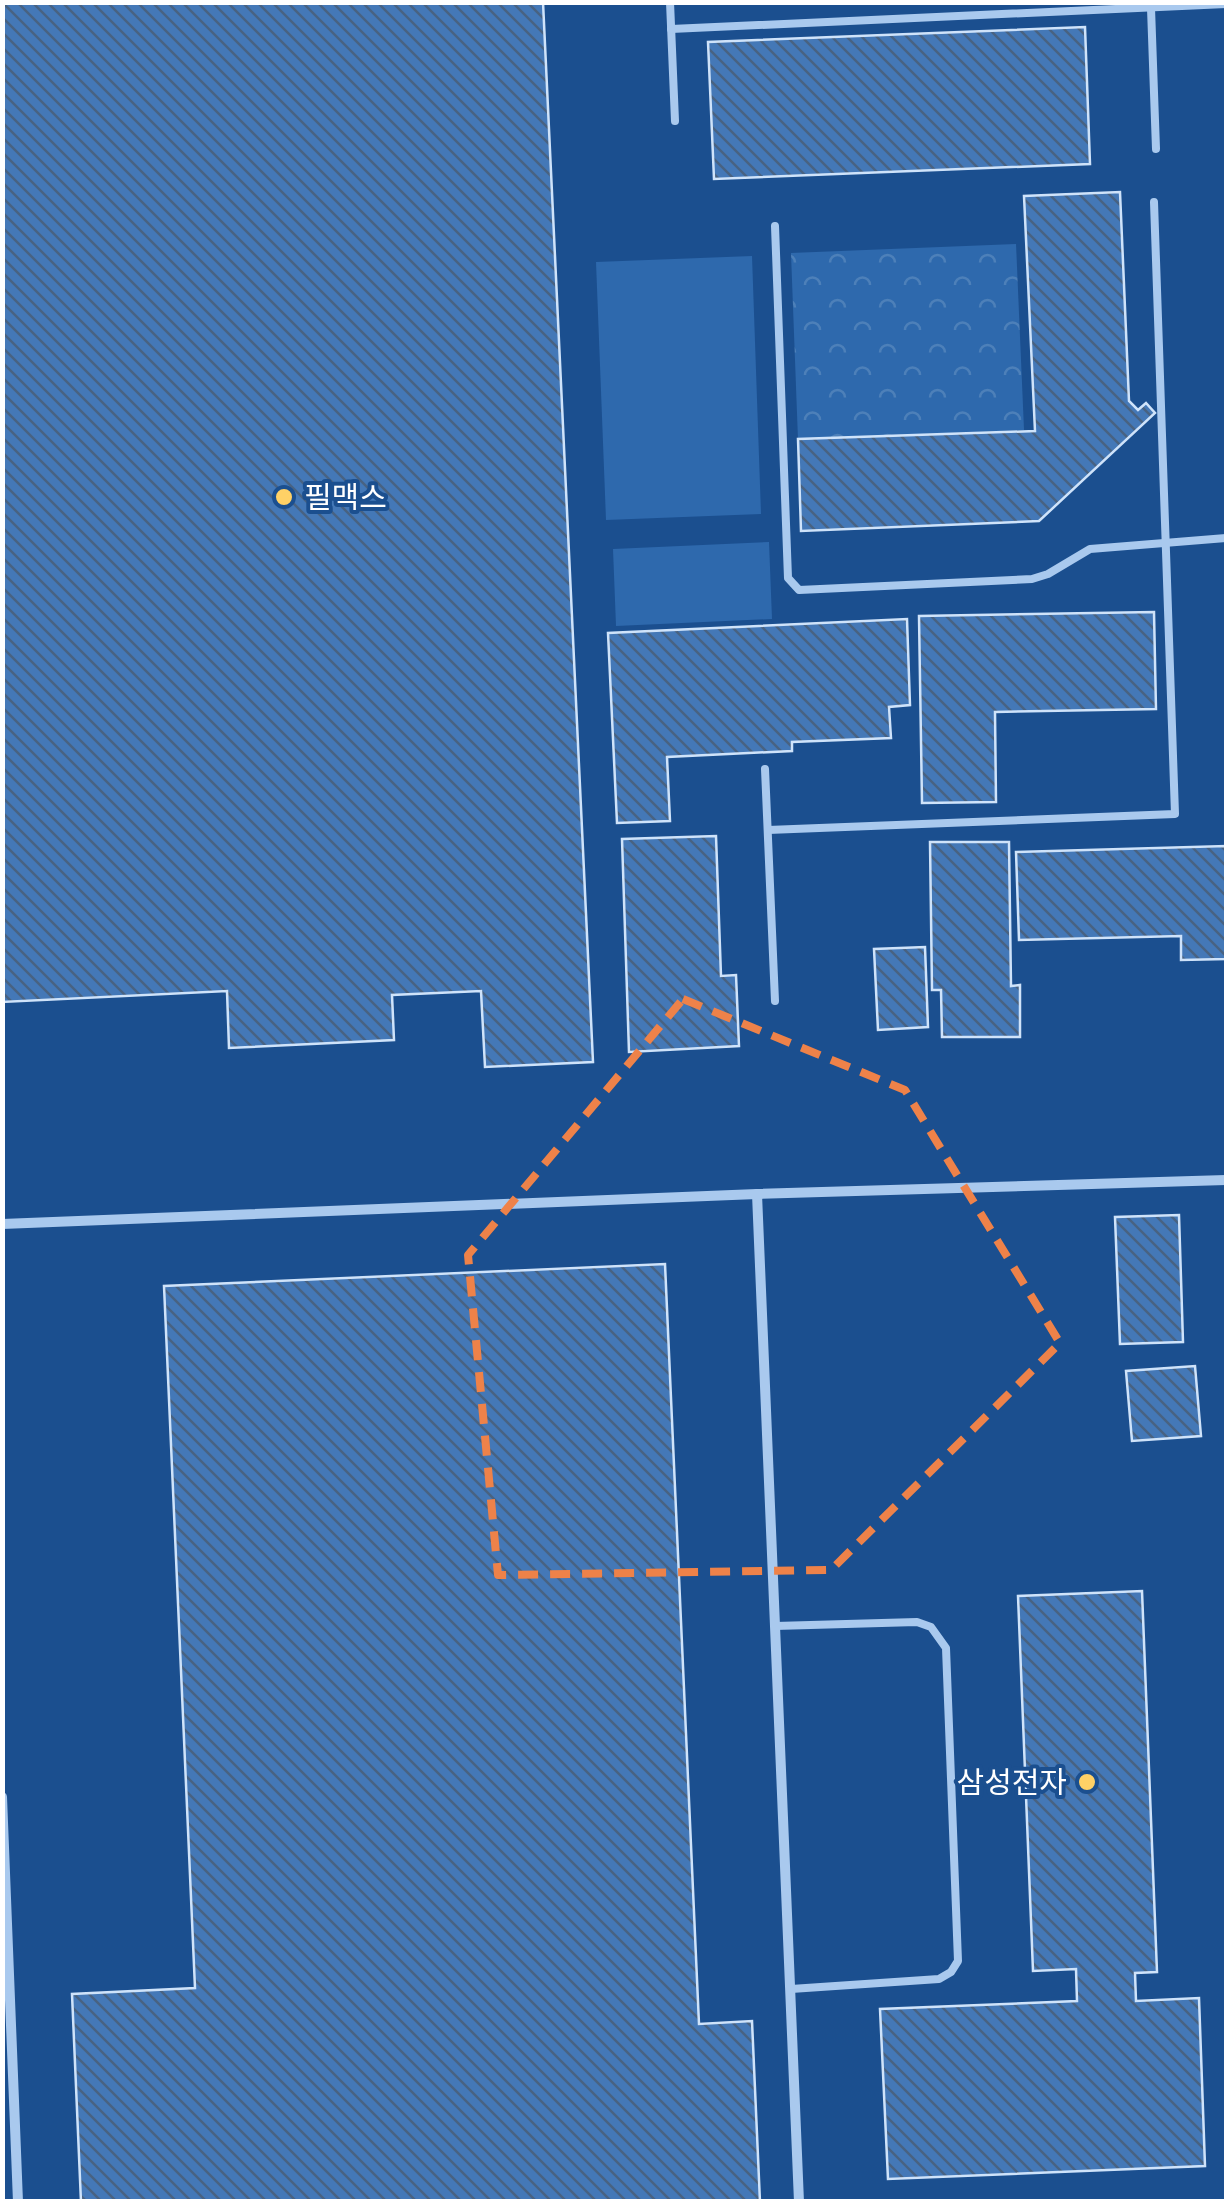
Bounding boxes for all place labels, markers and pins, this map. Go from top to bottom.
place label: 필맥스 [304,476,387,519]
marker: 필맥스 [273,486,295,508]
place label: 삼성전자 [957,1761,1067,1804]
marker: 삼성전자 [1076,1771,1098,1793]

